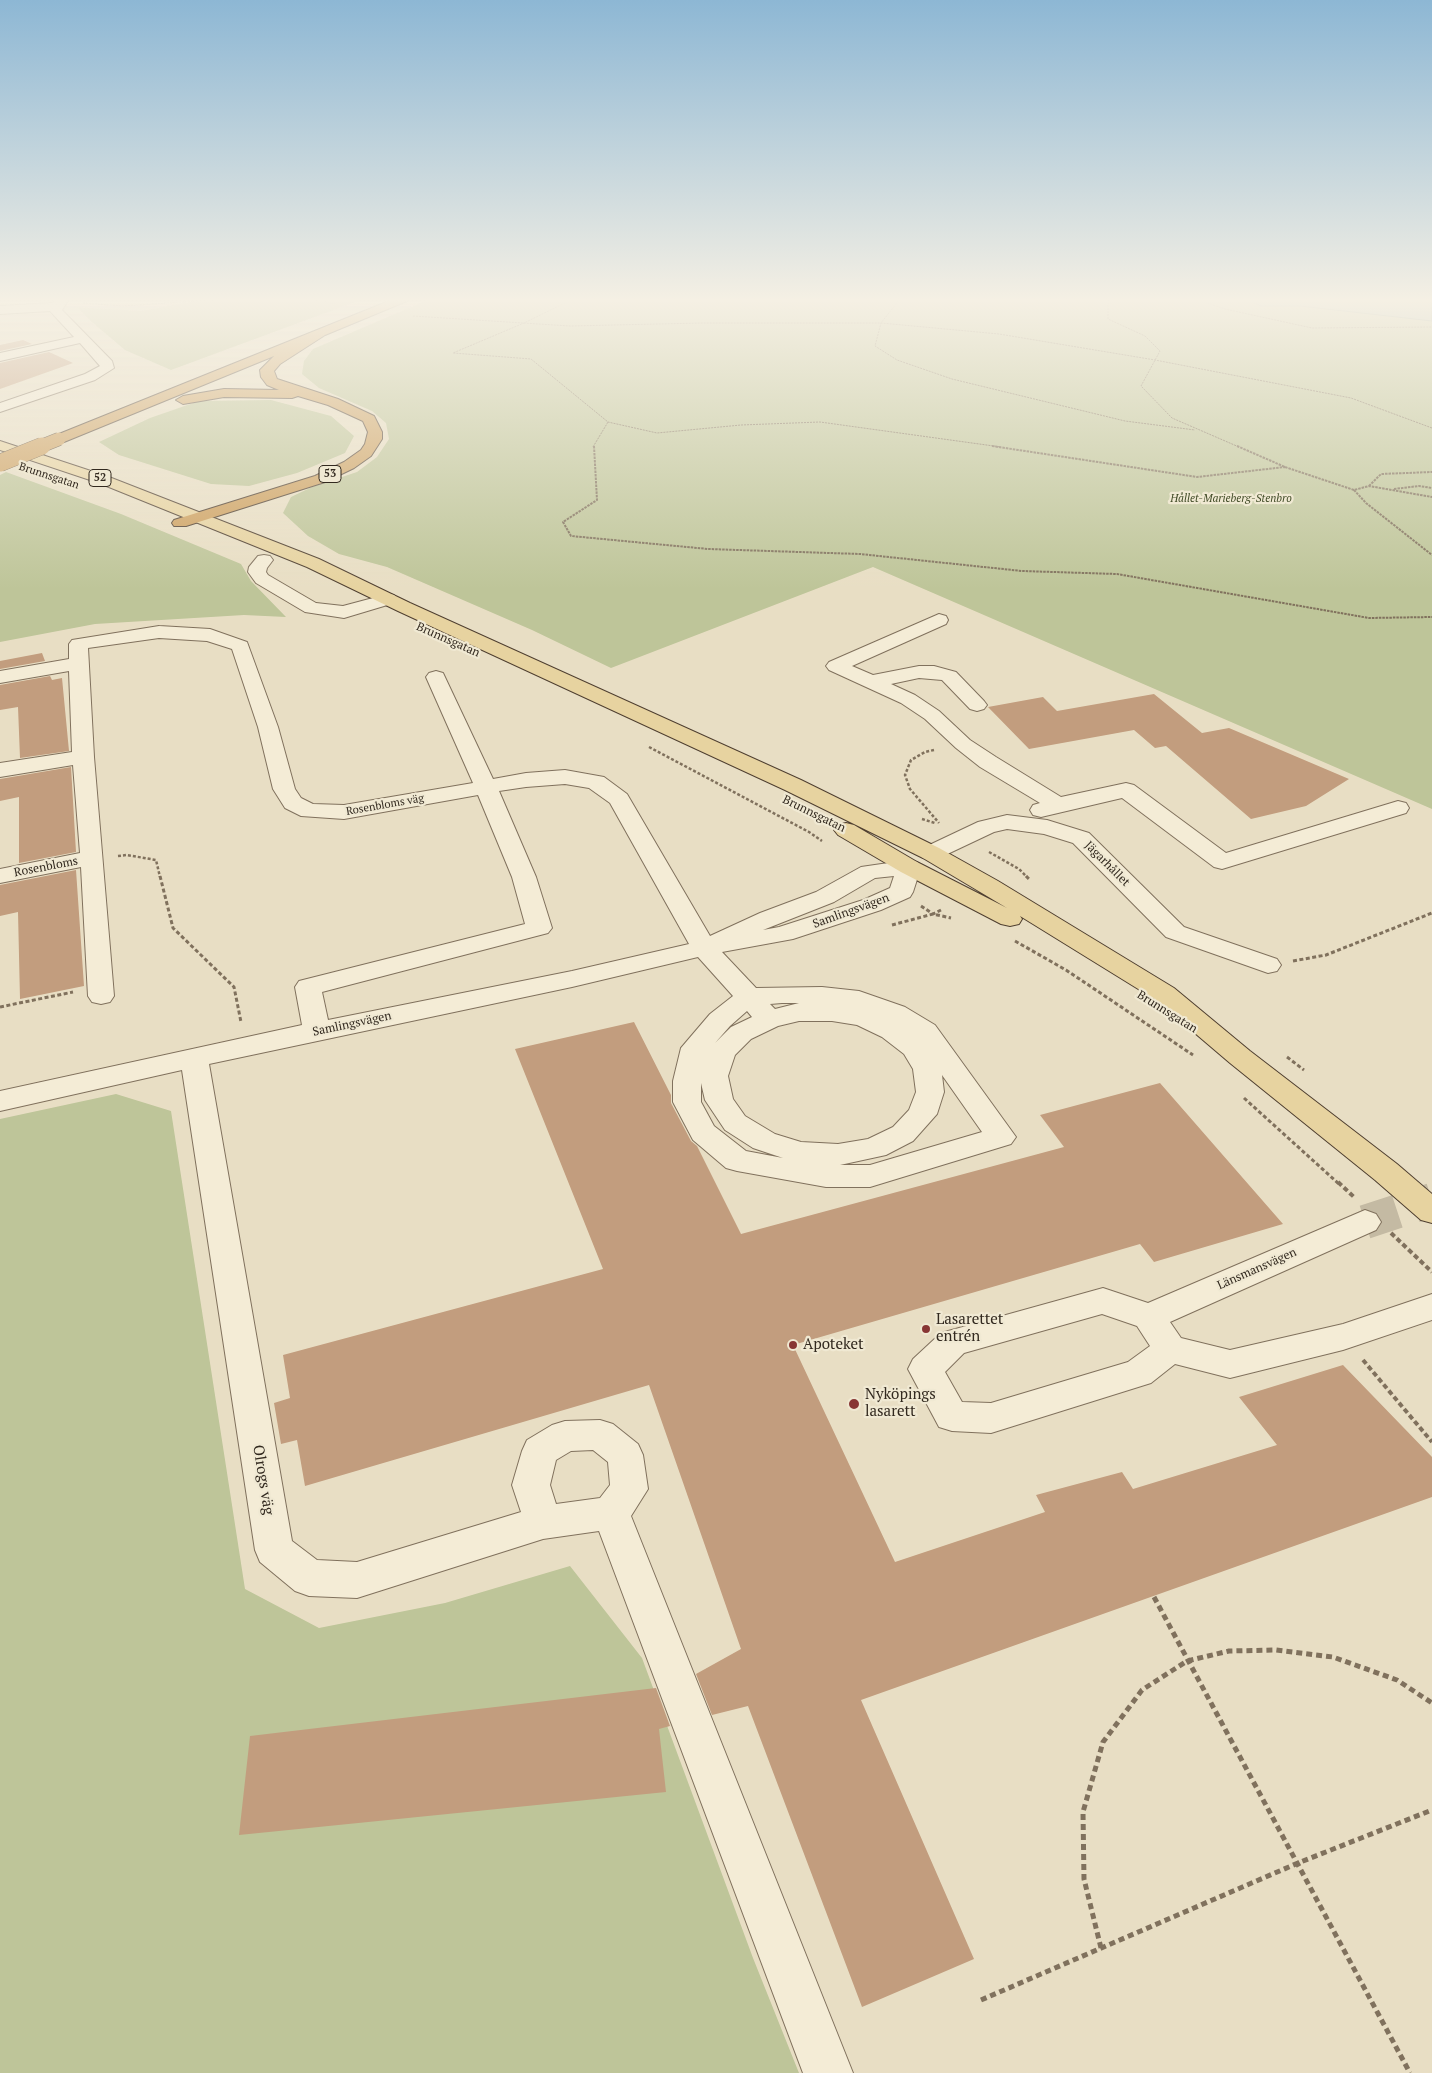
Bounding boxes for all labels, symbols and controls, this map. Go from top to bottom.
street label: Brunnsgatan [17,460,81,492]
road number: 53 [319,466,341,482]
road number: 52 [89,469,111,486]
park label: Hållet-Marieberg-Stenbro [1170,492,1292,506]
street label: Brunnsgatan [414,620,482,660]
street label: Rosenbloms väg [345,792,425,818]
street label: Brunnsgatan [780,793,848,835]
street label: Jägarhållet [1081,838,1133,890]
street label: Rosenbloms [13,854,79,880]
street label: Samlingsvägen [811,890,891,932]
street label: Brunnsgatan [1134,988,1200,1036]
street label: Samlingsvägen [311,1009,393,1039]
street label: Länsmansvägen [1215,1245,1299,1293]
place label: Lasarettet entrén [936,1311,1003,1346]
marker: Lasarettet entrén [920,1323,932,1335]
place label: Apoteket [803,1336,864,1354]
marker: Apoteket [787,1339,799,1351]
place label: Nyköpings lasarett [865,1386,936,1421]
marker: Nyköpings lasarett [847,1397,861,1411]
street label: Olrogs väg [249,1444,277,1516]

